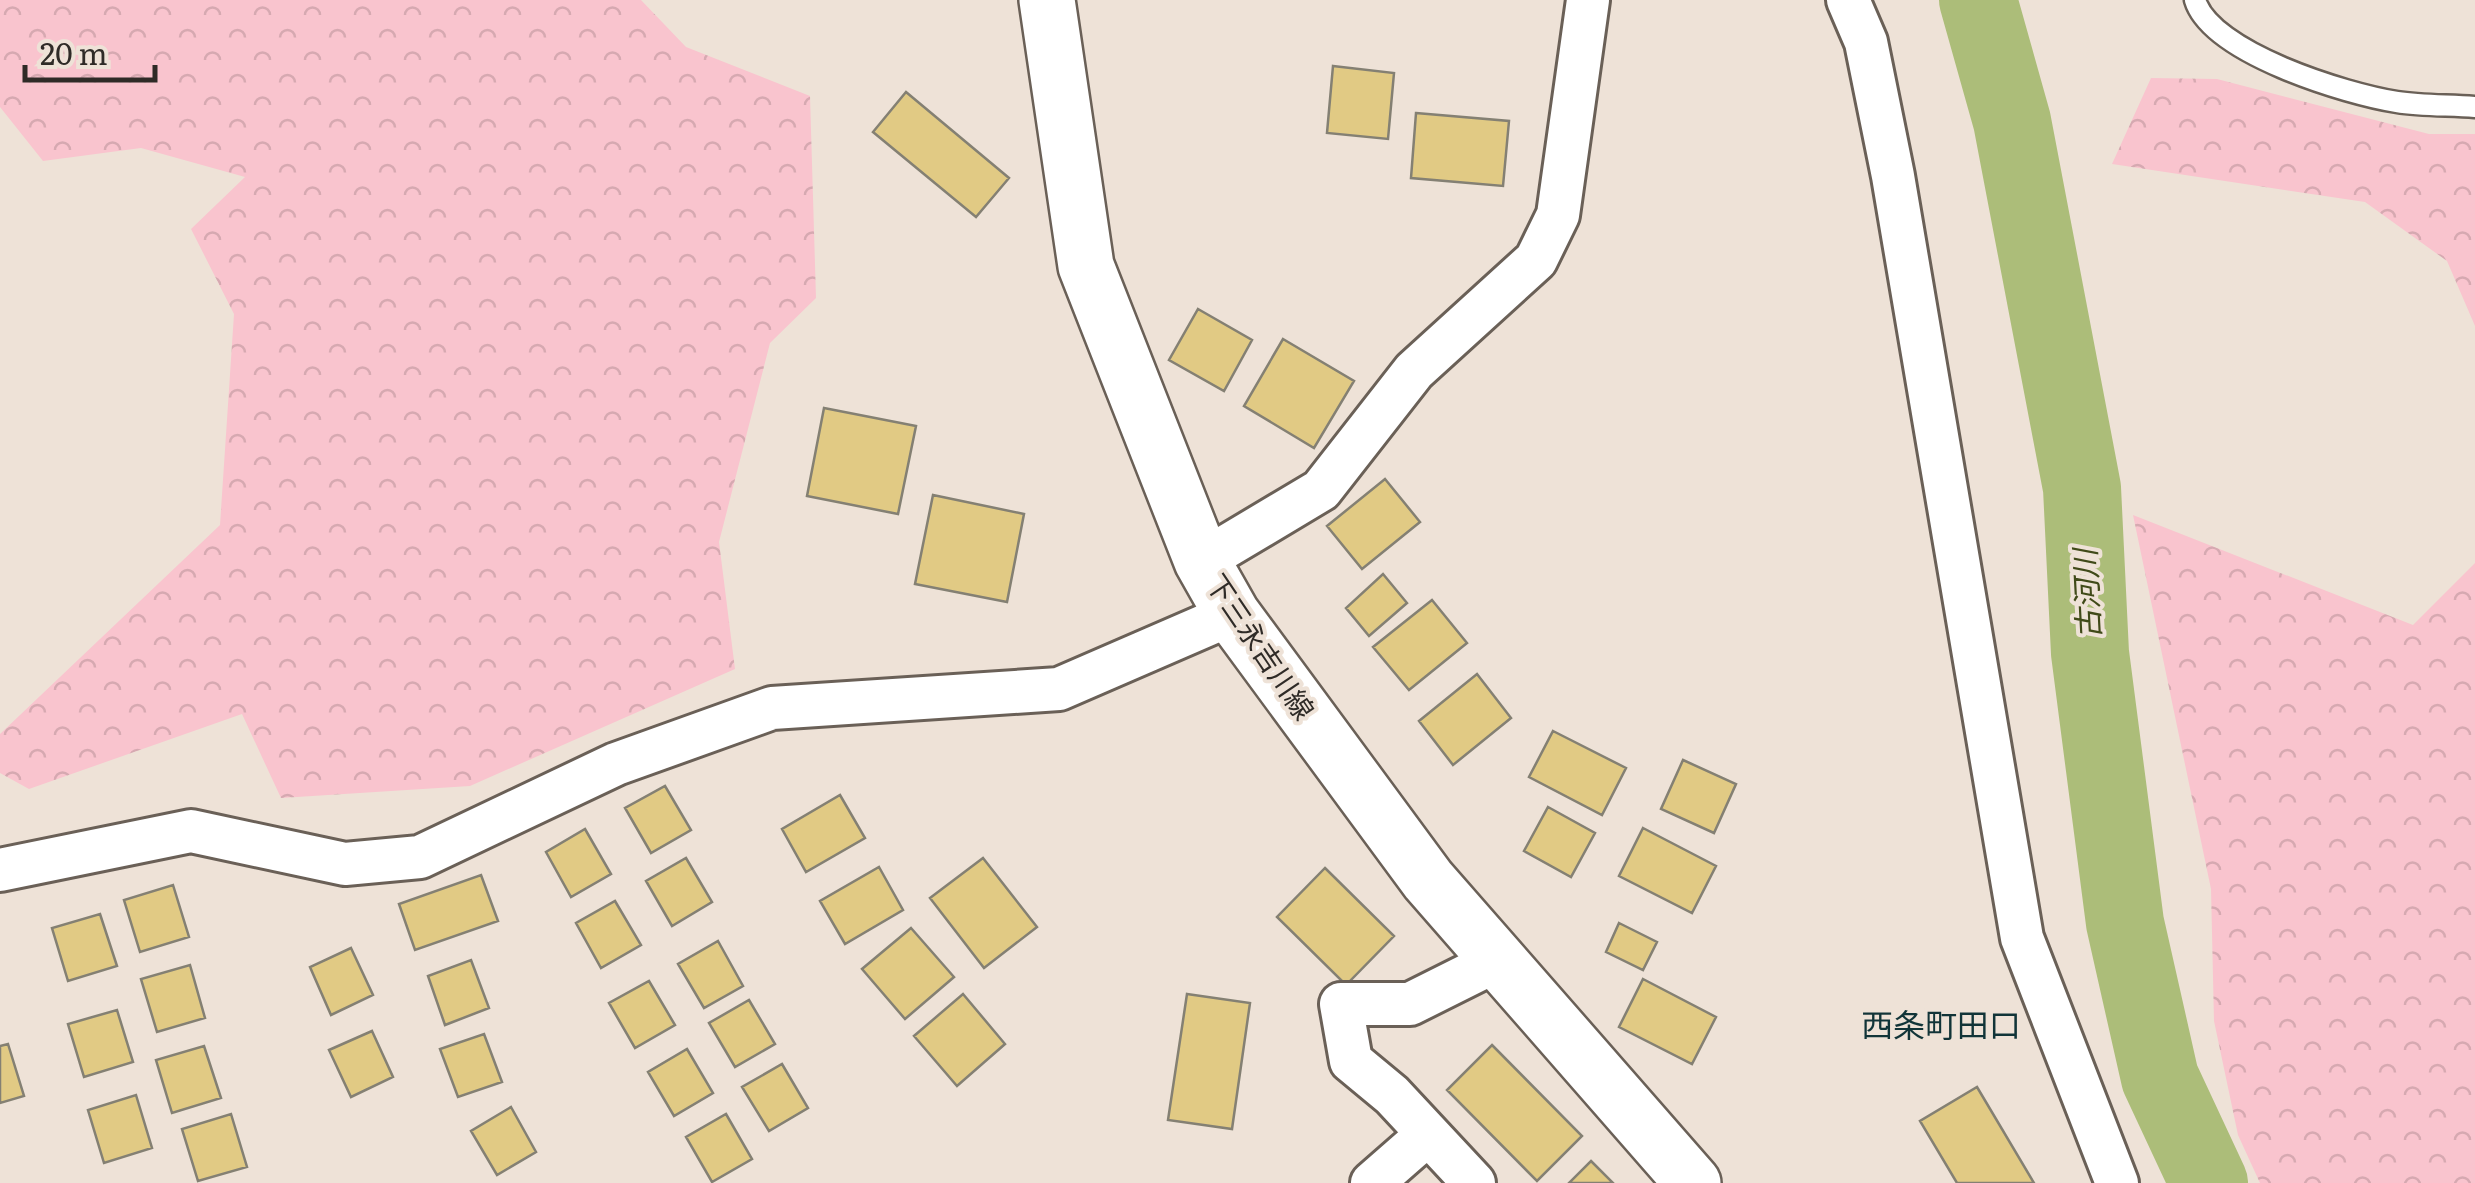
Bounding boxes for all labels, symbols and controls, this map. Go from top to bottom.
scale bar [25,20,155,82]
text: 20 m [40,30,108,74]
water label: 古河川 [2061,545,2109,640]
street label: 下三永吉川線 [1197,564,1326,727]
district label: 西条町田口 [1861,999,2021,1047]

